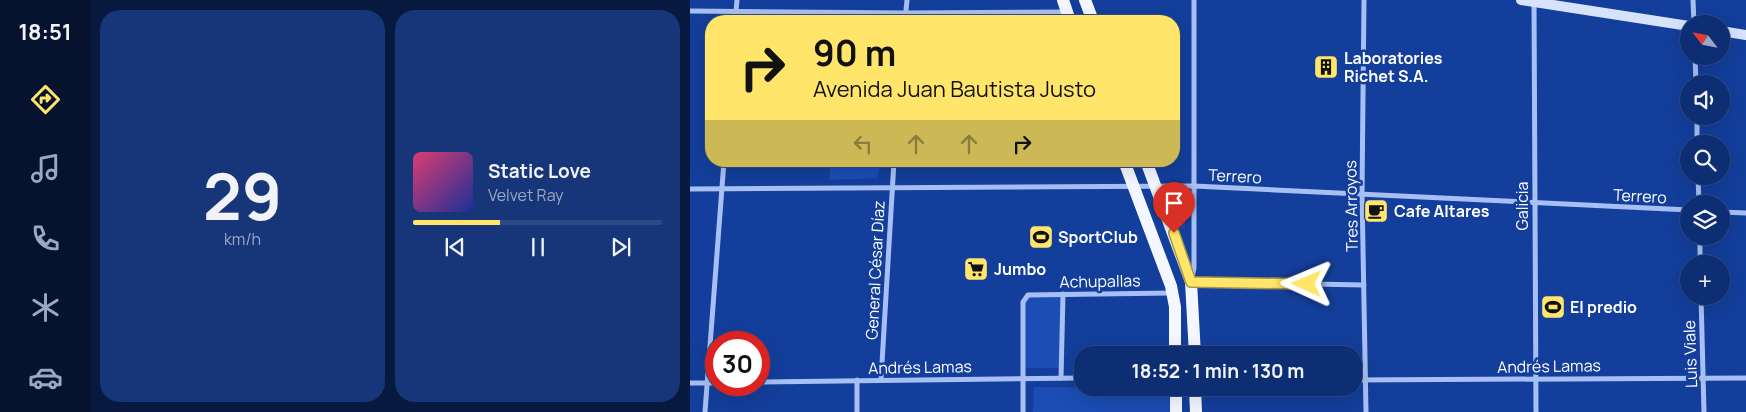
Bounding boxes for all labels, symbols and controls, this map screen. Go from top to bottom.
north arrow [1680,15,1730,65]
map controls [1680,15,1730,305]
text: 18:51 [18,17,72,47]
text: 90 m [813,29,896,77]
icon: right [730,35,795,100]
place label: Laboratories Richet S.A. [1344,47,1443,87]
building icon: Laboratories Richet S.A. [1313,54,1339,80]
text: Avenida Juan Bautista Justo [813,74,1096,104]
button: sound [1680,75,1730,125]
icon: directions [28,82,63,117]
icon: left [849,130,877,158]
icon: ahead [902,130,930,158]
icon: ahead [955,130,983,158]
icon: right [1008,130,1036,158]
button: search [1680,135,1730,185]
icon: music [28,151,63,186]
text: 29 [203,151,282,240]
text: Static Love [488,158,591,184]
street label: Tres Arroyos [1339,160,1363,252]
street label: Terrero [1208,164,1262,188]
pin [1153,182,1195,233]
street label: Galicia [1511,182,1533,230]
text: Velvet Ray [488,184,564,206]
street label: Terrero [1613,184,1667,208]
icon: arrive [1160,189,1188,217]
button: layers [1680,195,1730,245]
cafe icon: Cafe Altares [1363,198,1389,224]
street label: General César Díaz [860,200,890,340]
place label: Cafe Altares [1394,200,1490,222]
icon: phone [28,221,63,256]
sports icon: SportClub [1028,224,1054,250]
place label: SportClub [1058,226,1138,248]
text: km/h [224,228,261,250]
icon: previous [441,233,469,261]
icon: pause [524,233,552,261]
icon: next [607,233,635,261]
button: + [1680,255,1730,305]
supermarket icon: Jumbo [963,256,989,282]
position arrow [1280,257,1332,309]
place label: Jumbo [994,258,1046,280]
street label: Achupallas [1059,269,1141,293]
icon: climate [28,290,63,325]
sports icon: El predio [1540,294,1566,320]
place label: El predio [1570,296,1637,318]
street label: Luis Viale [1678,320,1702,388]
speed limit sign: 30 [705,331,770,396]
street label: Andrés Lamas [1497,354,1601,378]
street label: Andrés Lamas [868,355,972,379]
text: 18:52 · 1 min · 130 m [1132,358,1304,384]
icon: car [28,360,63,395]

